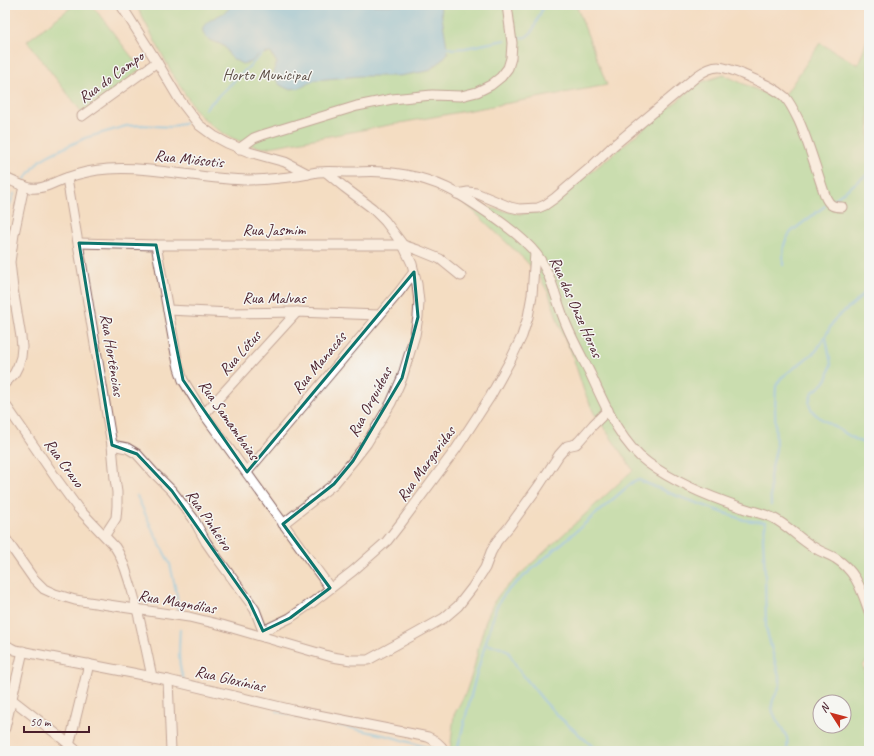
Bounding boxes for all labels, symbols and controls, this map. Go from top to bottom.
street label: Rua do Campo [74,45,150,107]
park label: Horto Municipal [223,65,313,85]
street label: Rua Miósotis [153,145,226,173]
street label: Rua Jasmim [243,220,307,240]
street label: Rua das Onze Horas [545,254,608,362]
street label: Rua Malvas [243,288,307,308]
street label: Rua Hortências [96,312,129,399]
street label: Rua Lótus [215,325,266,380]
street label: Rua Manacás [287,327,352,398]
street label: Rua Orquídeas [343,362,397,440]
street label: Rua Samambaias [194,376,265,465]
street label: Rua Margaridas [392,421,461,505]
street label: Rua Cravo [40,435,89,492]
street label: Rua Pinheiro [181,486,237,555]
street label: Rua Magnólias [137,585,219,619]
street label: Rua Gloxínias [193,661,268,697]
north arrow [812,694,852,734]
text: N [816,699,833,715]
scale bar [24,708,89,734]
text: 50 m [30,714,52,730]

